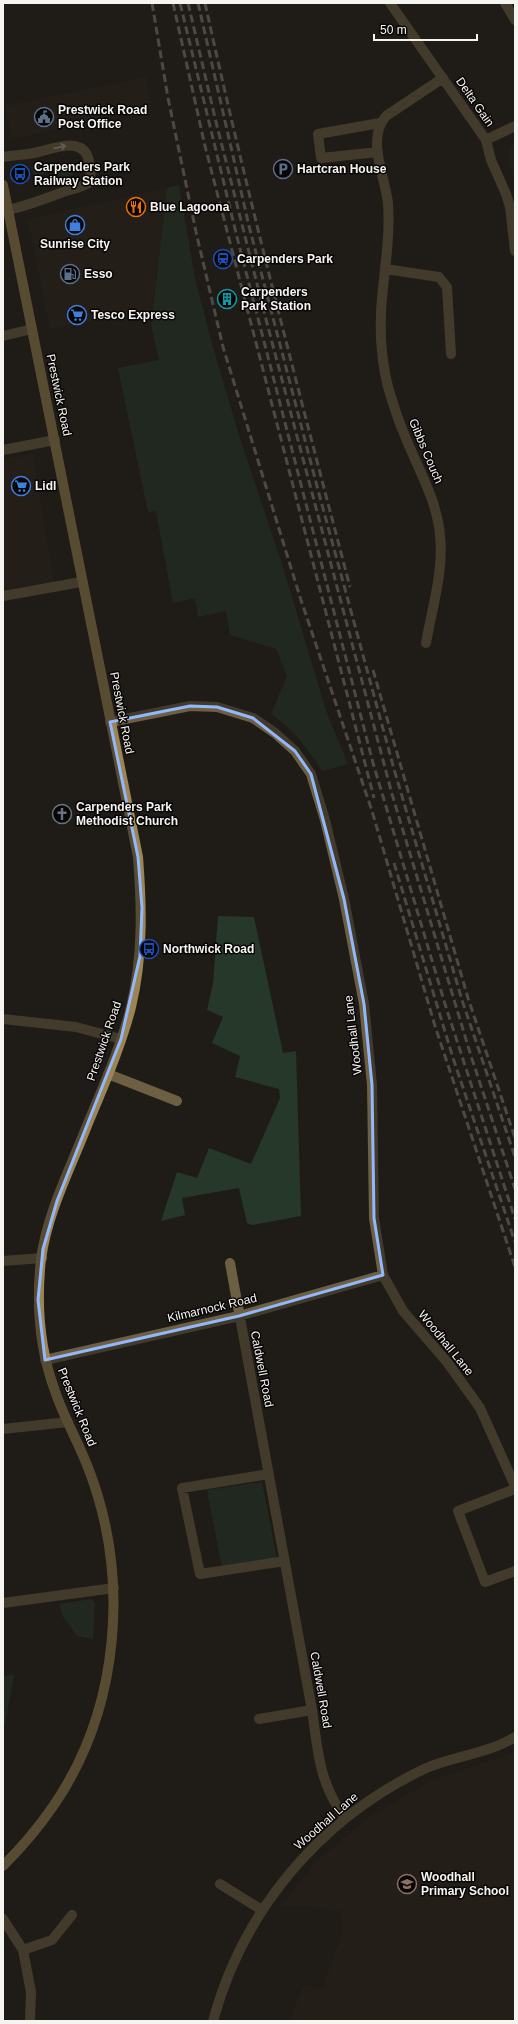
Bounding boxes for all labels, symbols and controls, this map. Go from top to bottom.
scale bar [374,16,477,42]
text: 50 m [380,23,407,37]
street label: Delta Gain [453,75,497,129]
place label: Prestwick Road Post Office [58,103,147,131]
public building icon: Prestwick Road Post Office [33,106,55,128]
one-way arrow [53,143,66,151]
parking icon: Hartcran House [272,158,294,180]
place label: Carpenders Park Railway Station [34,160,130,188]
place label: Hartcran House [297,162,387,176]
bus stop icon: Carpenders Park Railway Station [9,163,31,185]
restaurant icon: Blue Lagoona [125,196,147,218]
place label: Blue Lagoona [150,200,230,214]
shop icon: Sunrise City [64,214,86,236]
place label: Sunrise City [40,237,110,251]
station icon: Carpenders Park [212,248,234,270]
place label: Carpenders Park [237,252,333,266]
fuel station icon: Esso [59,263,81,285]
place label: Esso [84,267,113,281]
place label: Carpenders Park Station [241,285,311,313]
building icon: Carpenders Park Station [216,288,238,310]
supermarket icon: Tesco Express [66,304,88,326]
place label: Tesco Express [91,308,175,322]
street label: Prestwick Road [43,353,75,437]
street label: Gibbs Couch [406,416,446,486]
supermarket icon: Lidl [10,475,32,497]
place label: Lidl [35,479,56,493]
street label: Prestwick Road [107,671,137,755]
place label: Carpenders Park Methodist Church [76,800,178,828]
church icon: Carpenders Park Methodist Church [51,803,73,825]
bus stop icon: Northwick Road [138,938,160,960]
place label: Northwick Road [163,942,254,956]
street label: Woodhall Lane [341,994,365,1075]
street label: Prestwick Road [84,999,124,1083]
street label: Kilmarnock Road [166,1291,258,1325]
street label: Woodhall Lane [415,1308,477,1379]
street label: Caldwell Road [248,1330,276,1408]
street label: Prestwick Road [55,1366,99,1448]
street label: Caldwell Road [307,1651,335,1729]
street label: Woodhall Lane [291,1789,361,1852]
place label: Woodhall Primary School [421,1870,509,1898]
school or university icon: Woodhall Primary School [396,1873,418,1895]

